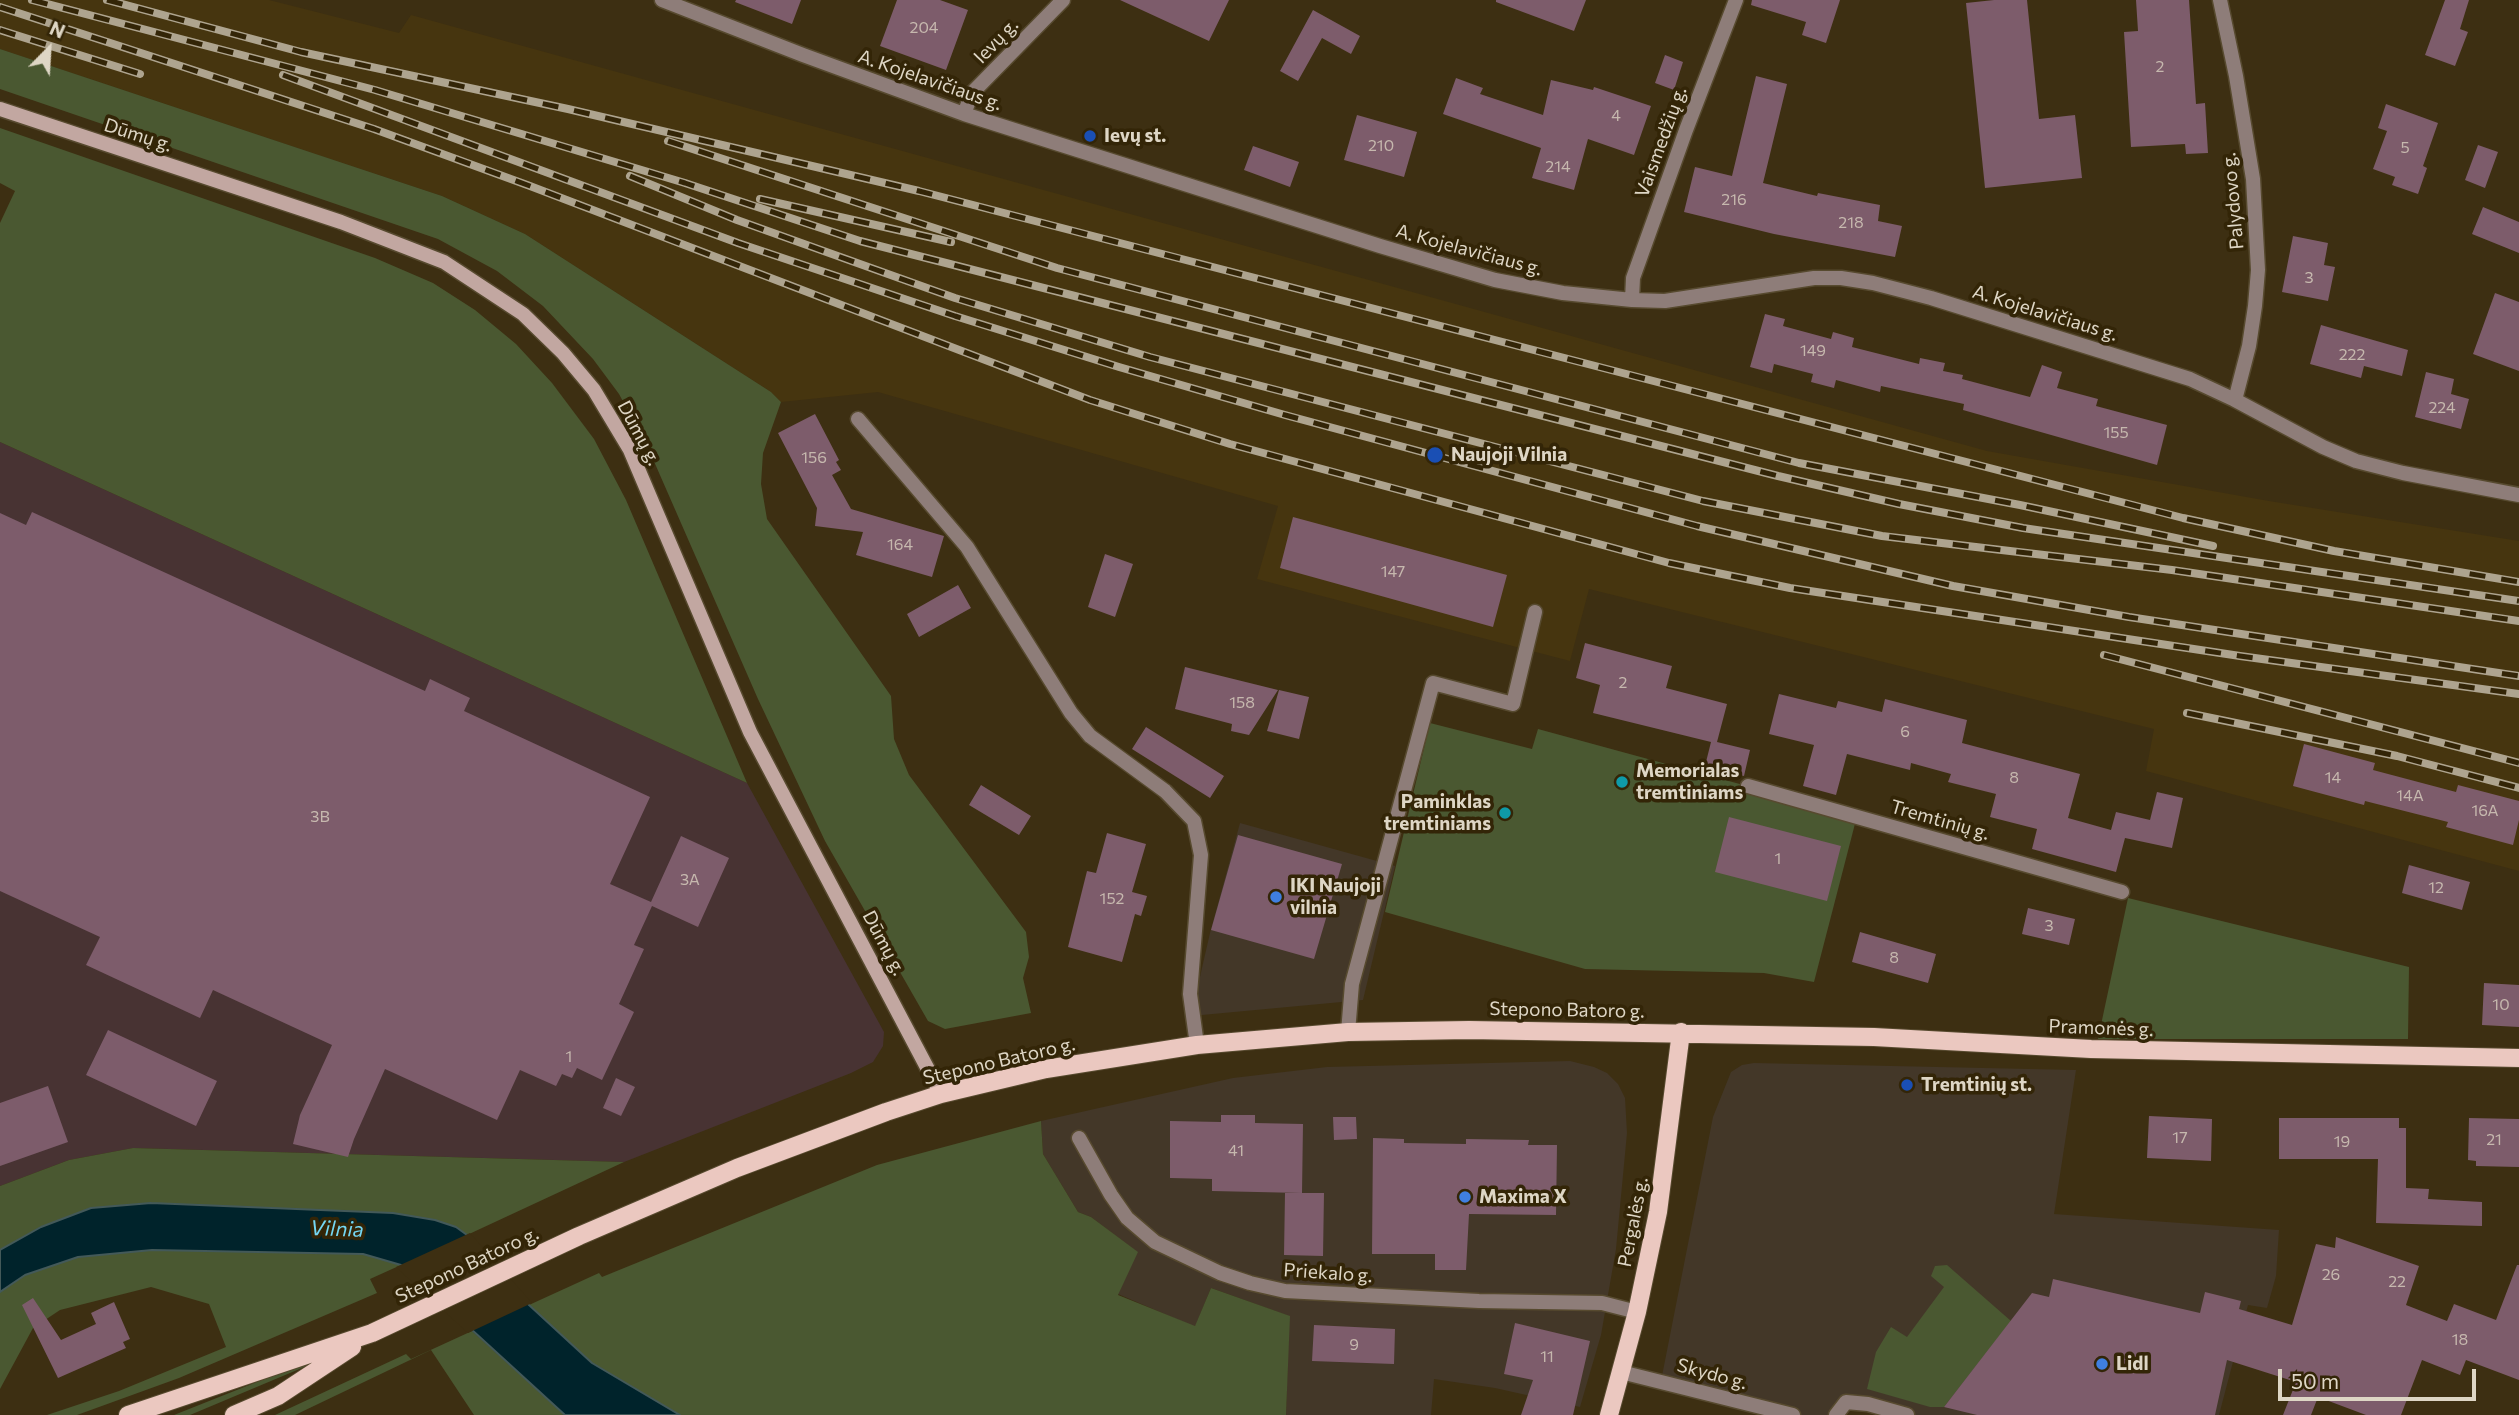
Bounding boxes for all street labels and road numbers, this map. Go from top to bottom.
street label: Ievų g. [969,14,1023,68]
street label: A. Kojelavičiaus g. [855,45,1005,115]
street label: Vaismedžių g. [1630,83,1692,201]
street label: Dūmų g. [101,113,175,157]
street label: Palydovo g. [2217,151,2249,251]
street label: A. Kojelavičiaus g. [1393,219,1545,281]
street label: A. Kojelavičiaus g. [1970,280,2120,346]
street label: Dūmų g. [612,397,666,469]
street label: Tremtinių g. [1888,795,1992,845]
street label: Dūmų g. [857,907,911,979]
street label: Stepono Batoro g. [1489,997,1645,1023]
street label: Pramonės g. [2048,1015,2154,1041]
street label: Stepono Batoro g. [921,1032,1077,1090]
street label: Pergalės g. [1613,1175,1653,1269]
street label: Stepono Batoro g. [392,1222,542,1308]
street label: Priekalo g. [1283,1259,1373,1287]
street label: Skydo g. [1674,1354,1750,1394]

